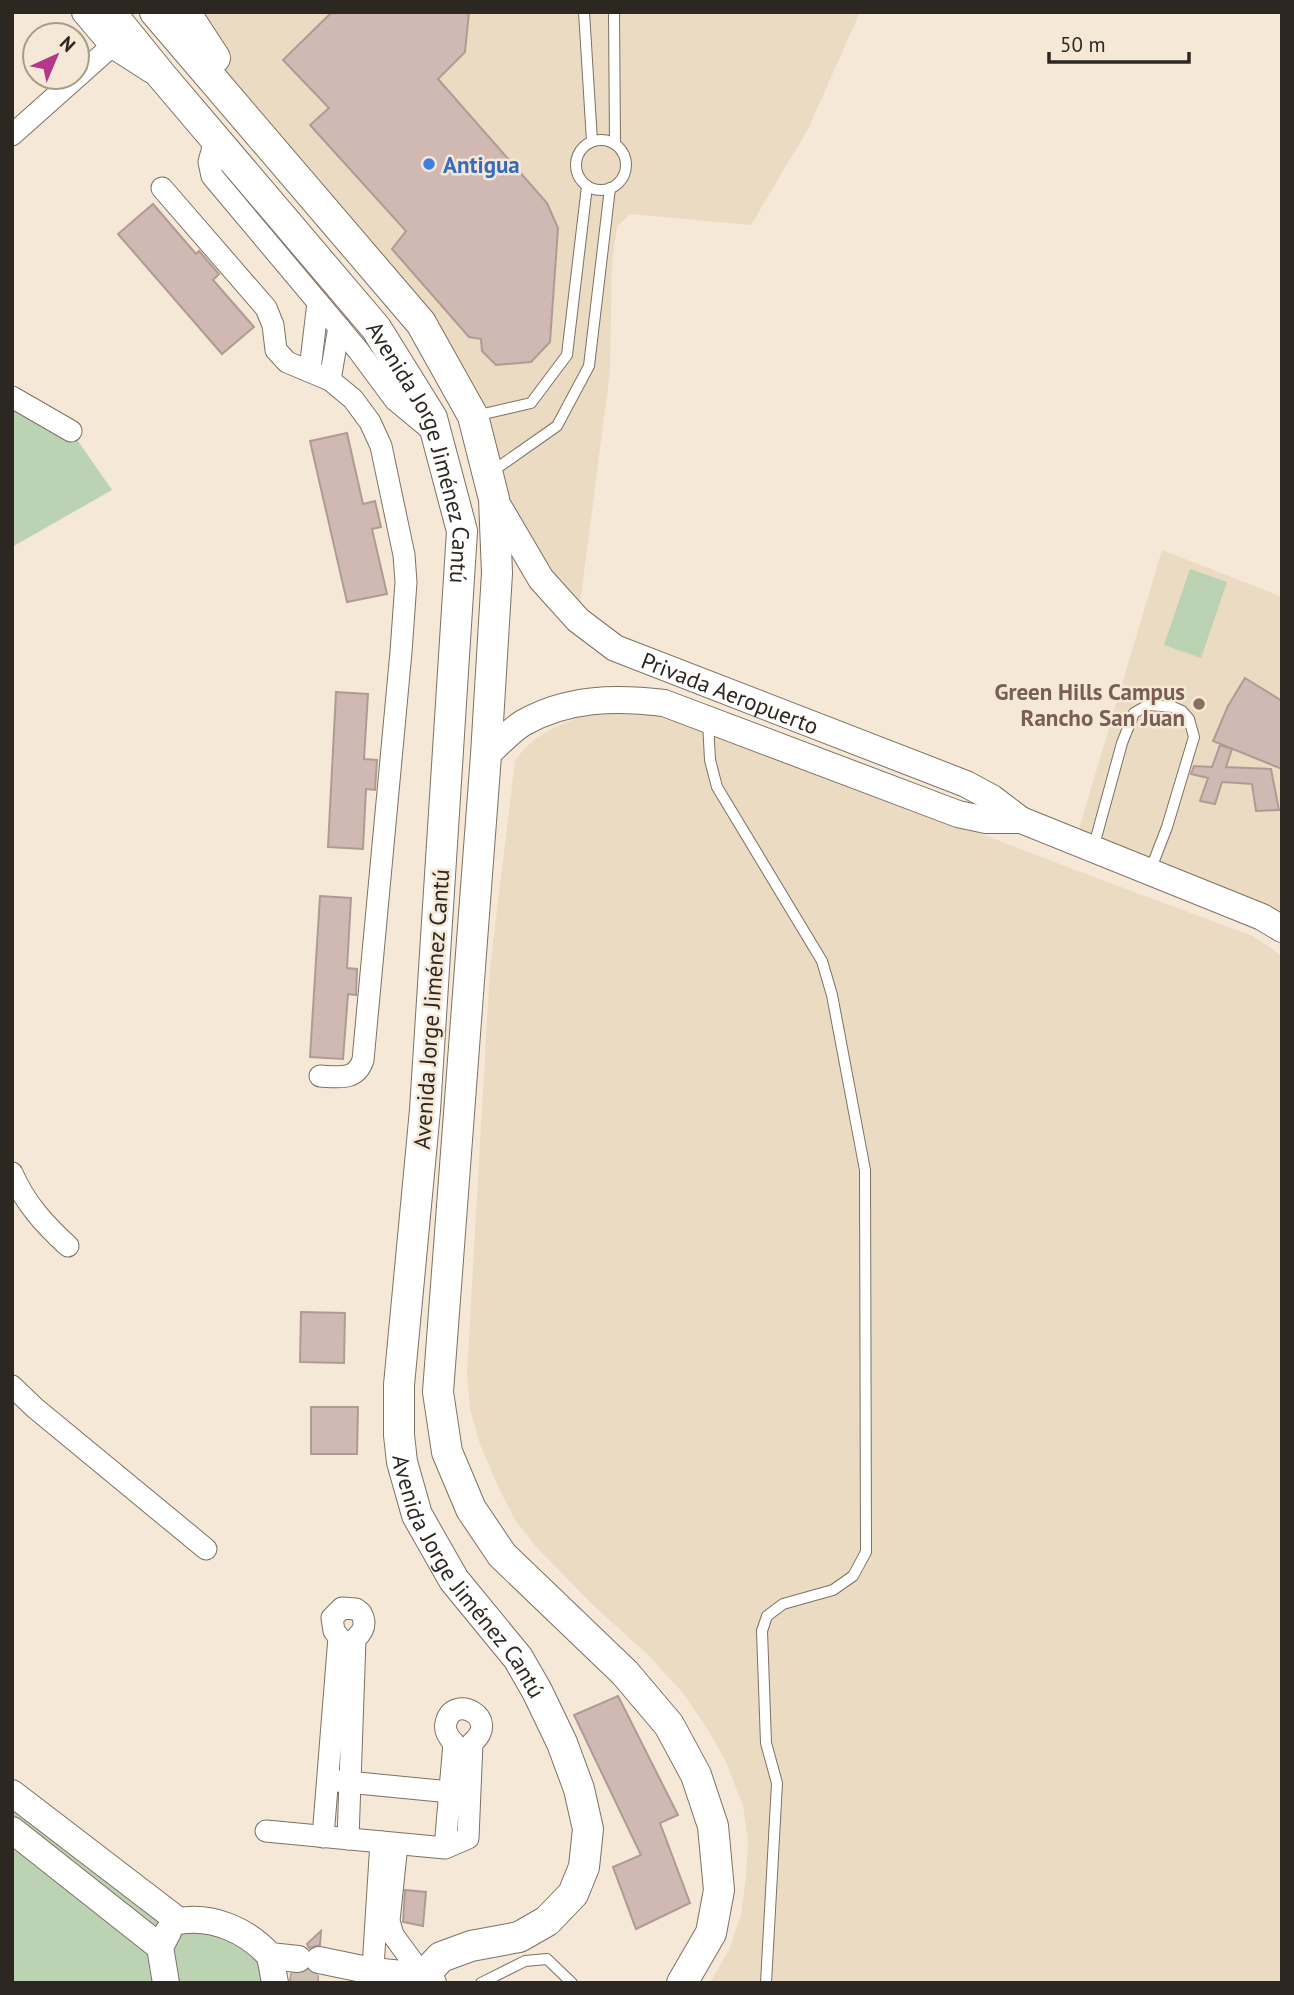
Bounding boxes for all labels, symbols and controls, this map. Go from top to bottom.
north arrow [21,21,91,91]
scale bar [1049,21,1189,65]
text: N [55,31,81,57]
text: 50 m [1060,31,1106,58]
place label: Antigua [443,150,520,179]
marker: Antigua [421,156,437,172]
street label: Avenida Jorge Jiménez Cantú [361,316,477,584]
street label: Privada Aeropuerto [637,645,823,740]
place label: Green Hills Campus Rancho San Juan [994,677,1185,732]
marker: Green Hills Campus Rancho San Juan [1191,696,1207,712]
street label: Avenida Jorge Jiménez Cantú [407,868,455,1150]
street label: Avenida Jorge Jiménez Cantú [387,1453,552,1703]

